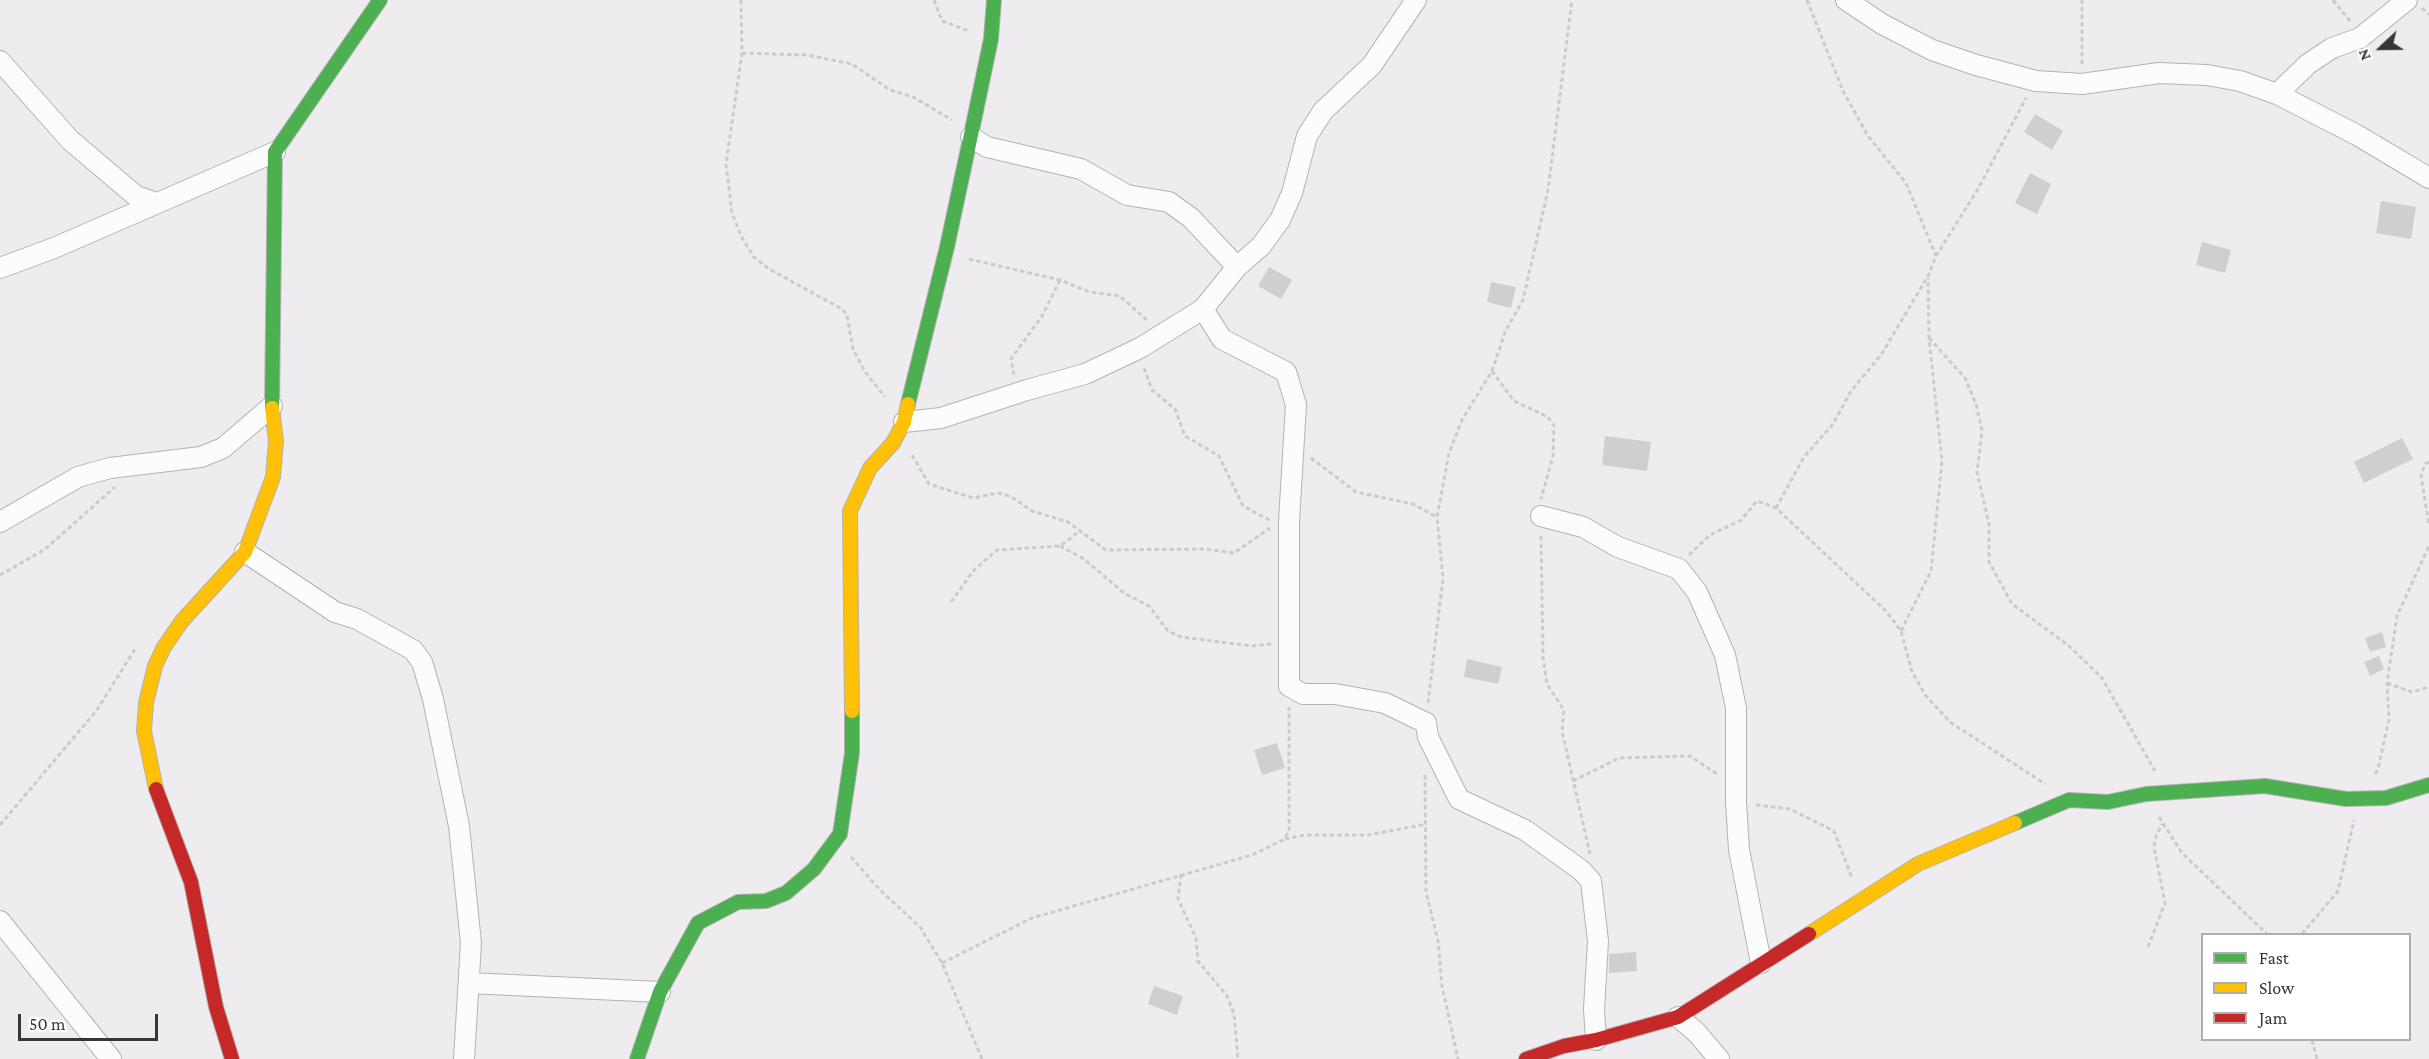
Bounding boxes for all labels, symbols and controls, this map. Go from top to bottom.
north arrow [2351,18,2411,78]
text: N [2354,47,2374,63]
legend [2201,933,2411,1041]
text: Fast [2259,948,2289,968]
text: Slow [2259,978,2294,998]
scale bar [21,1002,160,1040]
text: Jam [2259,1008,2287,1028]
text: 50 m [29,1014,66,1034]

